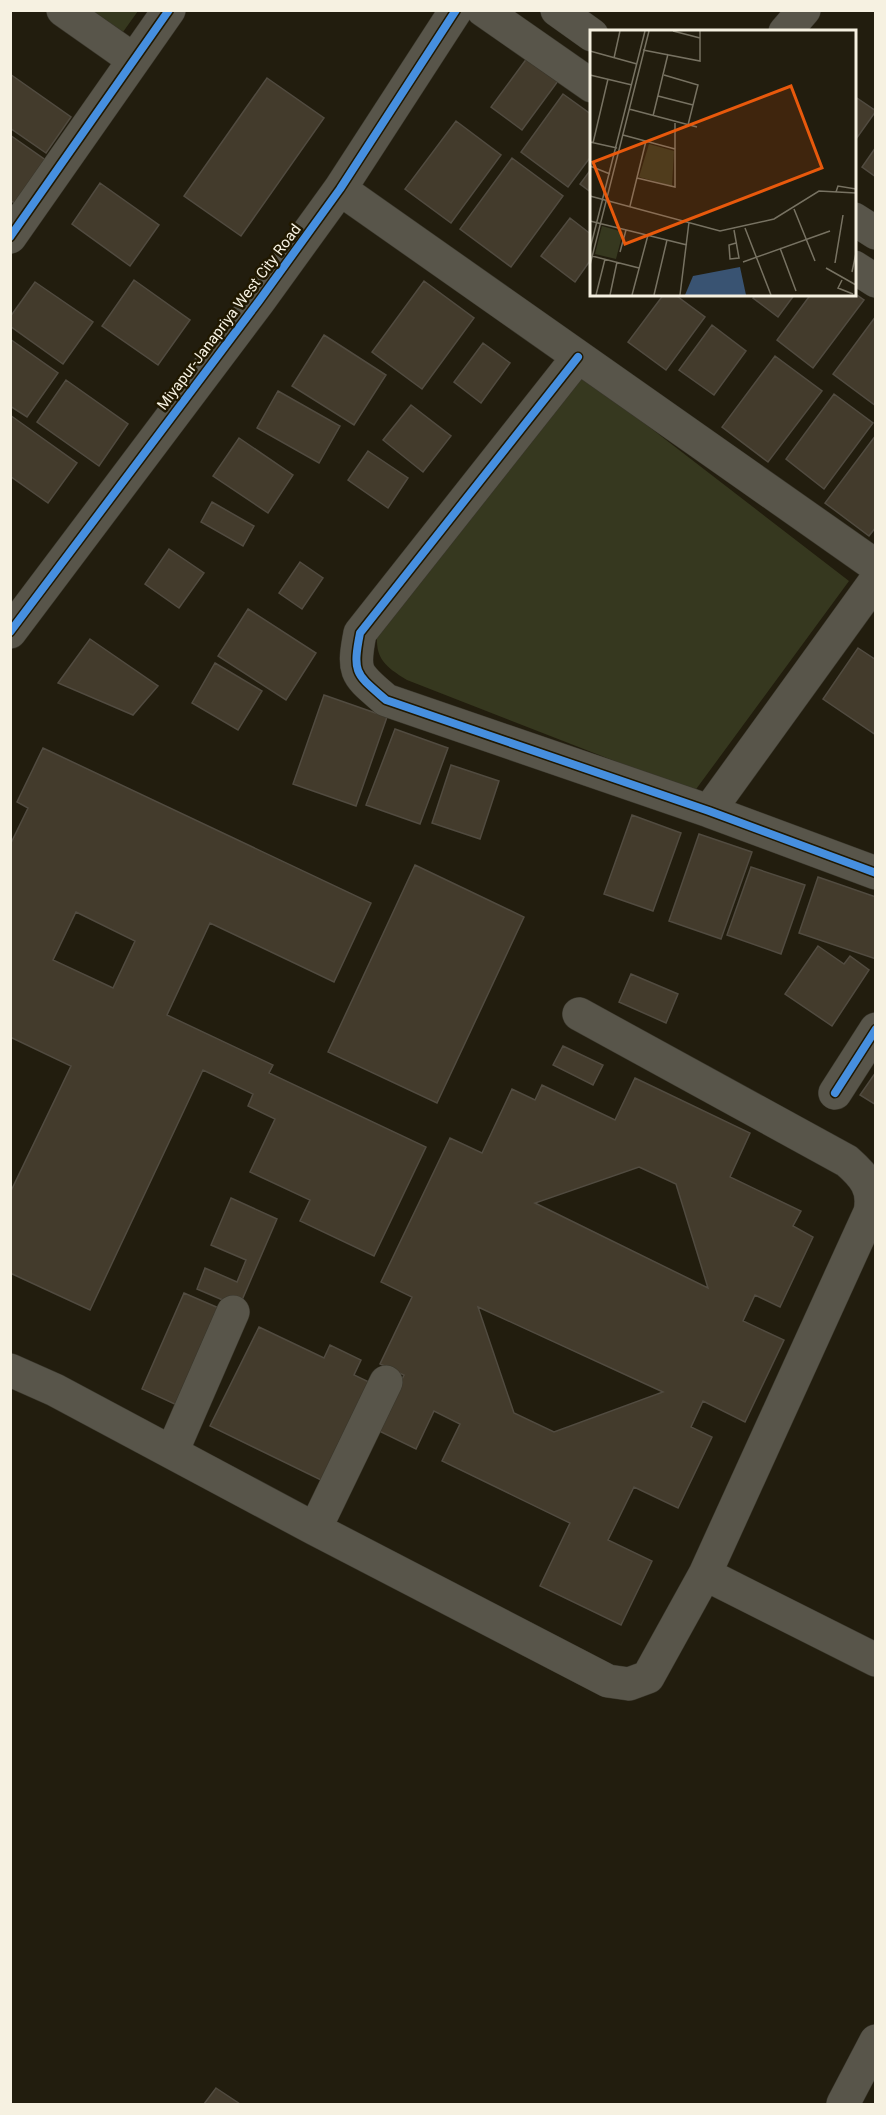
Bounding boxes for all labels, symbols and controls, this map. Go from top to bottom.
inset map [590,30,856,296]
street label: Miyapur-Janapriya West City Road [153,221,305,413]

